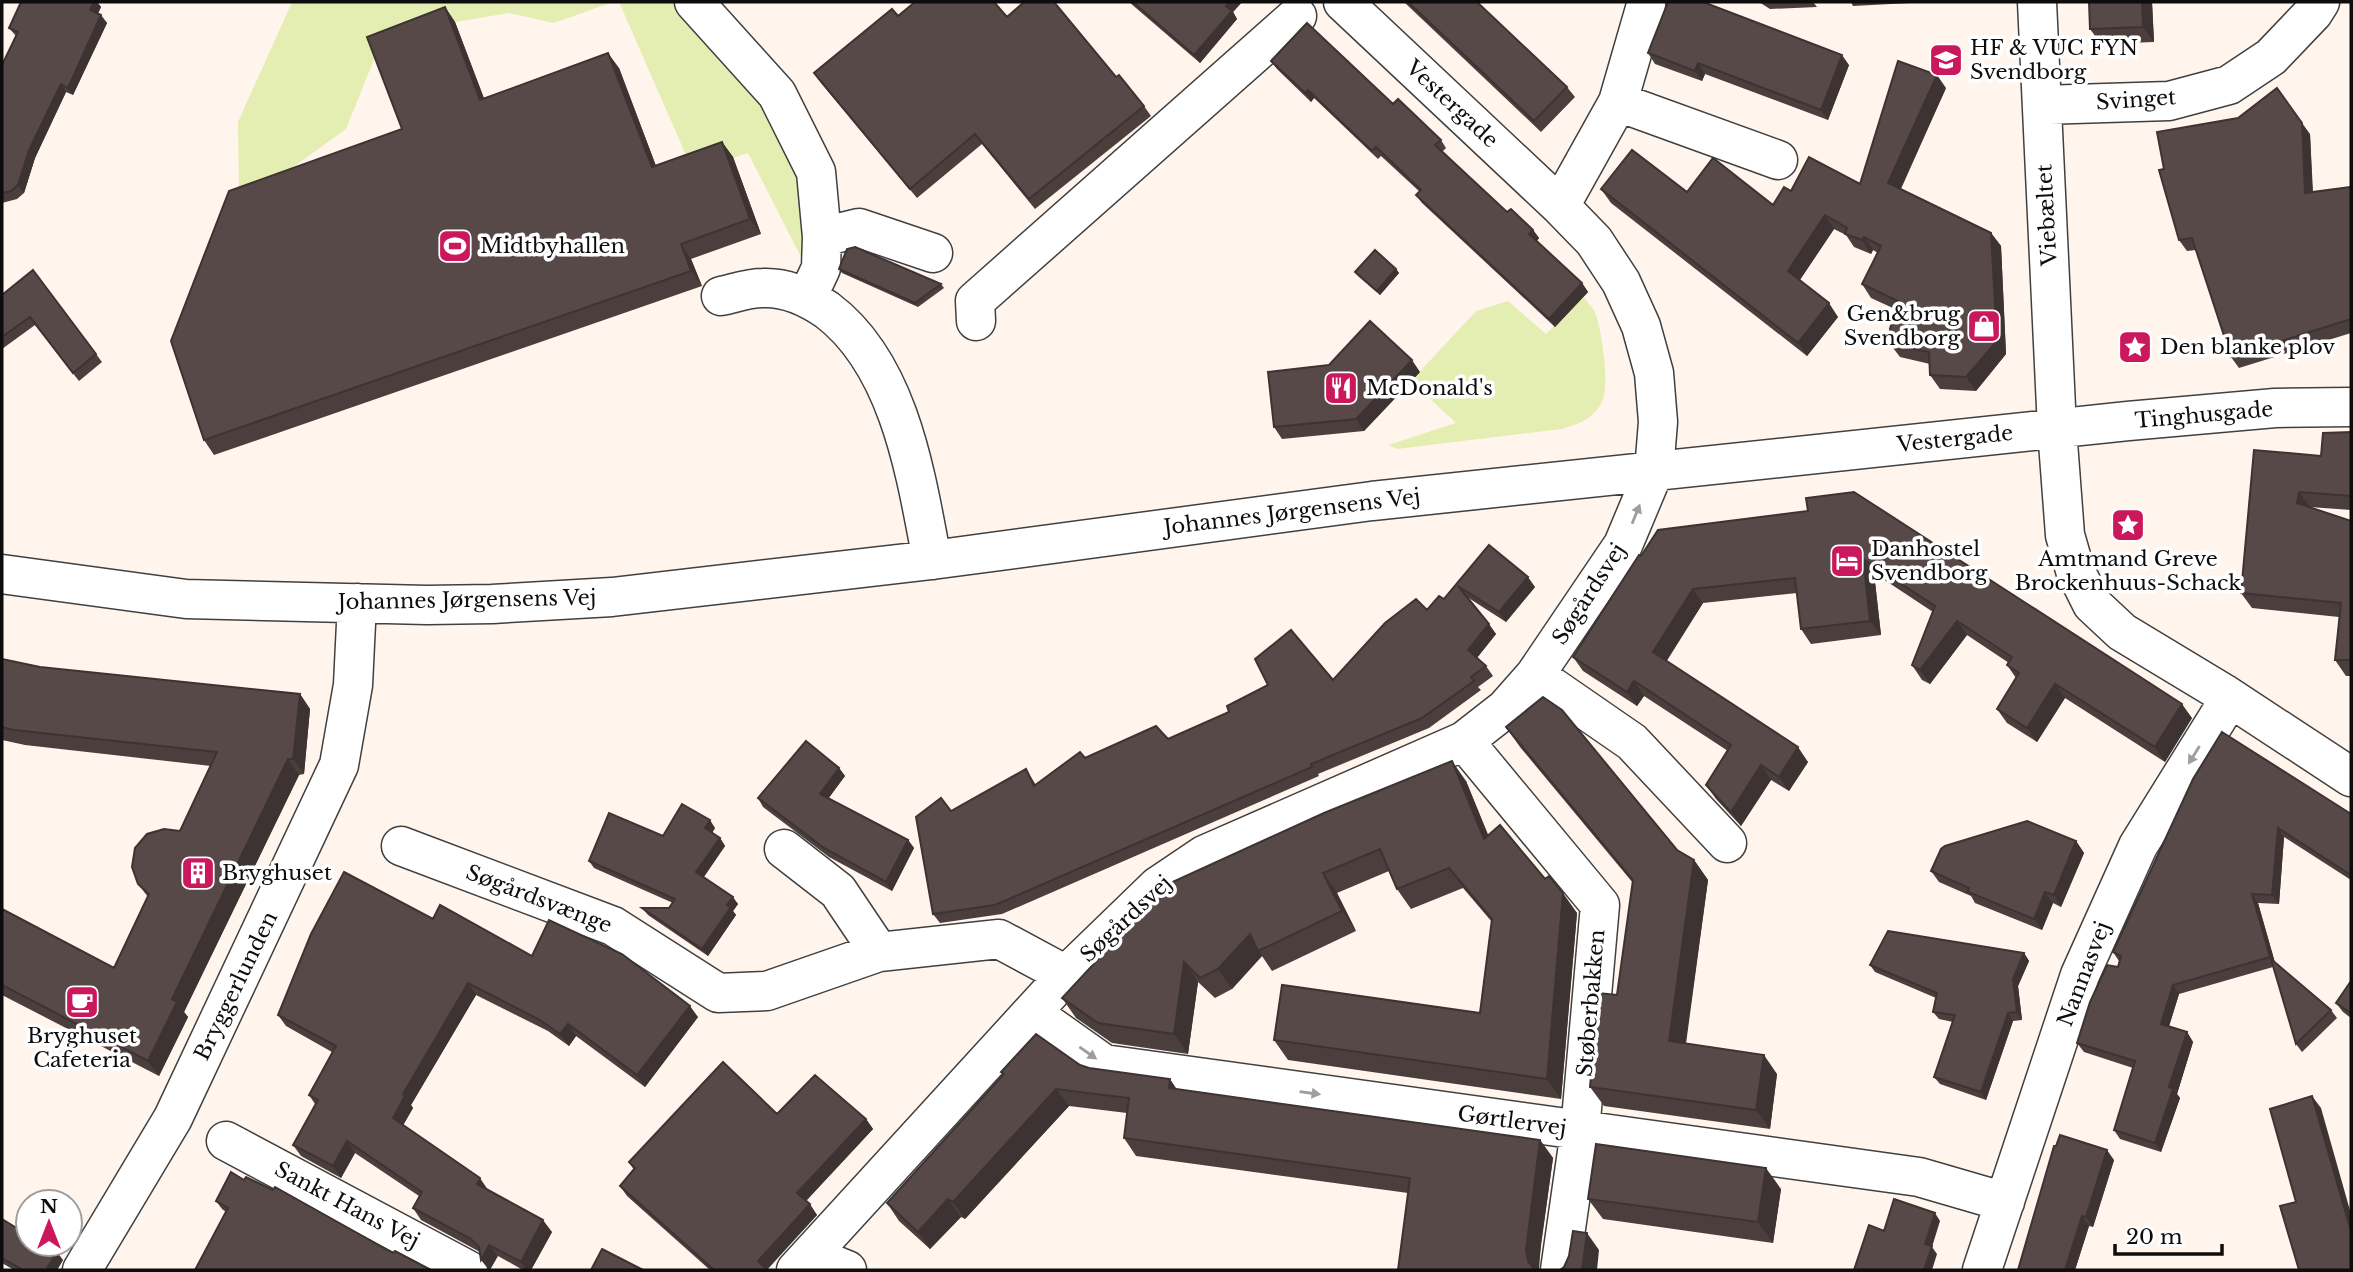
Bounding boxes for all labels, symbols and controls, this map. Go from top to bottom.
place label: HF & VUC FYN Svendborg [1970,35,2138,85]
school or university icon: HF & VUC FYN Svendborg [1927,41,1965,79]
street label: Vestergade [1400,54,1504,153]
street label: Svinget [2095,84,2177,116]
street label: Viebæltet [2031,163,2063,268]
sports icon: Midtbyhallen [436,227,474,265]
place label: Midtbyhallen [480,233,625,259]
place label: Gen&brug Svendborg [1844,301,1960,351]
shop icon: Gen&brug Svendborg [1965,307,2003,345]
place icon: Den blanke plov [2116,328,2154,366]
place label: Den blanke plov [2160,334,2335,360]
restaurant icon: McDonald's [1322,369,1360,407]
place label: McDonald's [1366,375,1493,401]
street label: Tinghusgade [2134,396,2274,434]
street label: Vestergade [1895,420,2014,458]
street label: Johannes Jørgensens Vej [1159,483,1422,541]
one-way arrow [1631,503,1642,524]
place icon: Amtmand Greve Brockenhuus-Schack [2109,506,2147,544]
place label: Danhostel Svendborg [1871,536,1988,586]
street label: Søgårdsvej [1547,538,1631,650]
hotel icon: Danhostel Svendborg [1828,542,1866,580]
place label: Amtmand Greve Brockenhuus-Schack [2015,546,2241,596]
street label: Johannes Jørgensens Vej [335,585,596,615]
one-way arrow [2188,746,2201,765]
building icon: Bryghuset [179,854,217,892]
street label: Søgårdsvænge [462,859,616,939]
place label: Bryghuset [222,860,332,886]
street label: Søgårdsvej [1075,870,1177,968]
street label: Bryggerlunden [189,907,283,1065]
street label: Nannasvej [2052,918,2116,1030]
street label: Støberbakken [1572,928,1610,1078]
cafe icon: Bryghuset Cafeteria [63,983,101,1021]
place label: Bryghuset Cafeteria [27,1023,137,1073]
one-way arrow [1079,1046,1097,1060]
one-way arrow [1299,1088,1321,1099]
street label: Gørtlervej [1456,1100,1568,1142]
street label: Sankt Hans Vej [270,1156,424,1254]
north arrow [14,1188,84,1258]
text: N [40,1195,58,1218]
scale bar [2115,1212,2222,1256]
text: 20 m [2126,1224,2183,1250]

